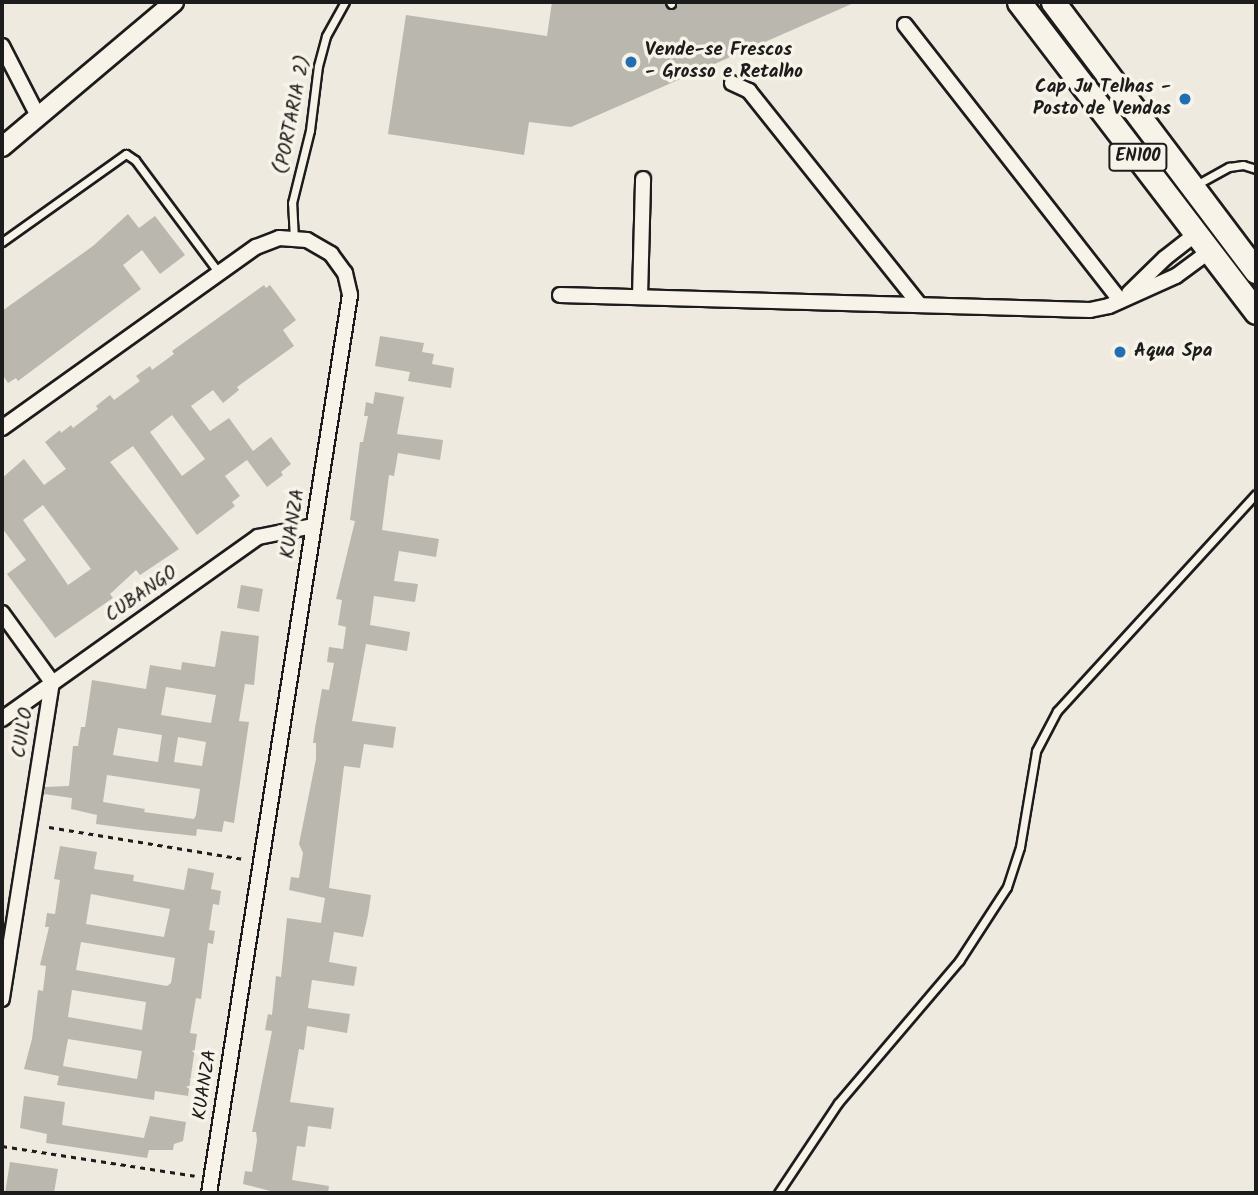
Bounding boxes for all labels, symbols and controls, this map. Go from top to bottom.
place label: Vende-se Frescos - Grosso e Retalho [645,40,803,84]
street label: (PORTARIA 2) [271,54,317,176]
marker: Vende-se Frescos - Grosso e Retalho [623,54,639,70]
place label: Cap Ju Telhas - Posto de Vendas [1033,77,1171,121]
marker: Cap Ju Telhas - Posto de Vendas [1177,91,1193,107]
road number: EN100 [1108,142,1168,172]
place label: Aqua Spa [1134,341,1212,363]
marker: Aqua Spa [1112,344,1128,360]
street label: KUANZA [277,487,311,561]
street label: CUBANGO [102,562,182,628]
street label: CUILO [9,706,39,760]
street label: KUANZA [189,1048,223,1122]

